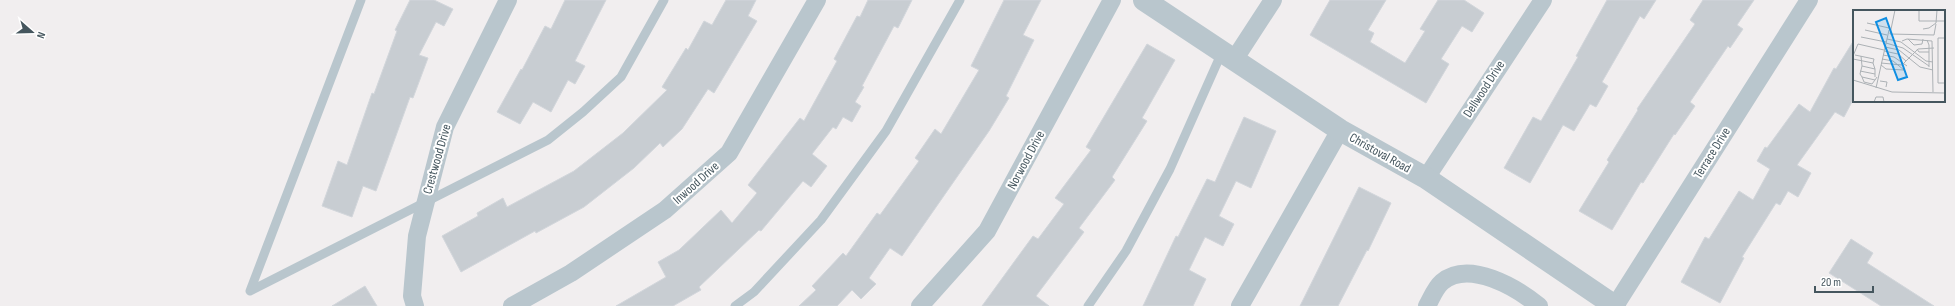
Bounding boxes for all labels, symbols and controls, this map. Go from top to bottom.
inset map [1853,10,1945,102]
north arrow [12,12,52,52]
text: N [34,30,48,40]
street label: Dellwood Drive [1460,58,1508,120]
street label: Crestwood Drive [419,122,455,196]
street label: Terrace Drive [1690,125,1734,181]
street label: Norwood Drive [1004,128,1048,192]
street label: Christoval Road [1346,130,1414,176]
street label: Inwood Drive [670,158,722,208]
scale bar [1815,268,1873,294]
text: 20 m [1821,275,1841,290]

